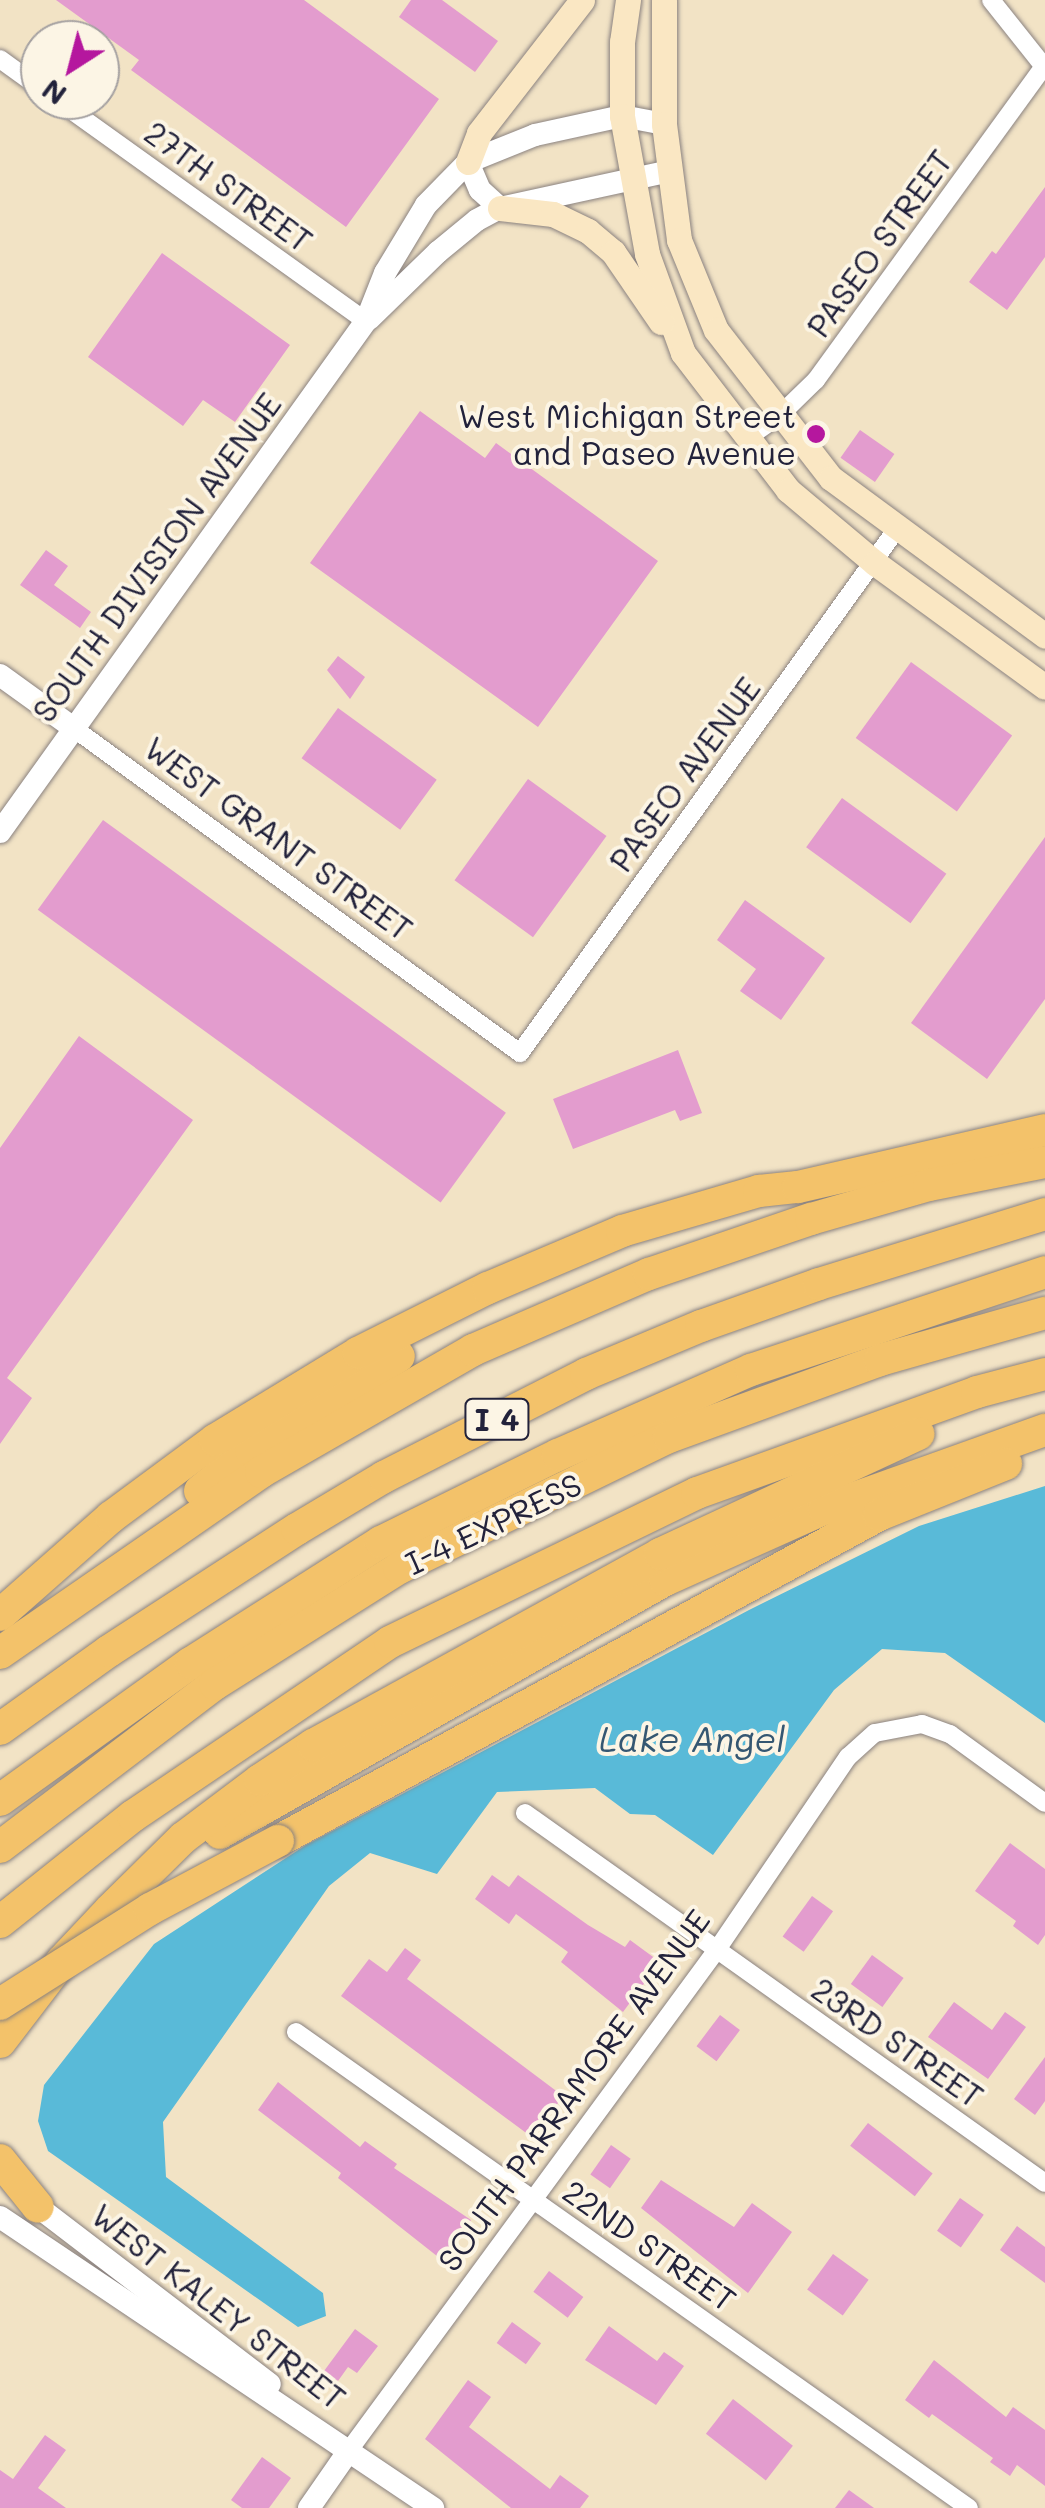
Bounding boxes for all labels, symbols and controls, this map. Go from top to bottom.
north arrow [20,20,120,120]
text: N [34,72,73,113]
street label: 27TH STREET [138,112,320,260]
street label: PASEO STREET [798,142,960,344]
street label: SOUTH DIVISION AVENUE [24,385,288,729]
place label: West Michigan Street and Paseo Avenue [458,397,796,472]
marker: West Michigan Street and Paseo Avenue [805,423,827,445]
street label: PASEO AVENUE [601,669,767,879]
street label: WEST GRANT STREET [138,728,420,948]
road number: I 4 [462,1394,532,1444]
street label: I-4 EXPRESS [399,1464,587,1582]
water label: Lake Angel [599,1717,785,1759]
street label: SOUTH PARRAMORE AVENUE [429,1902,717,2278]
street label: 23RD STREET [805,1969,991,2115]
street label: 22ND STREET [556,2171,744,2319]
street label: WEST KALEY STREET [85,2195,353,2417]

